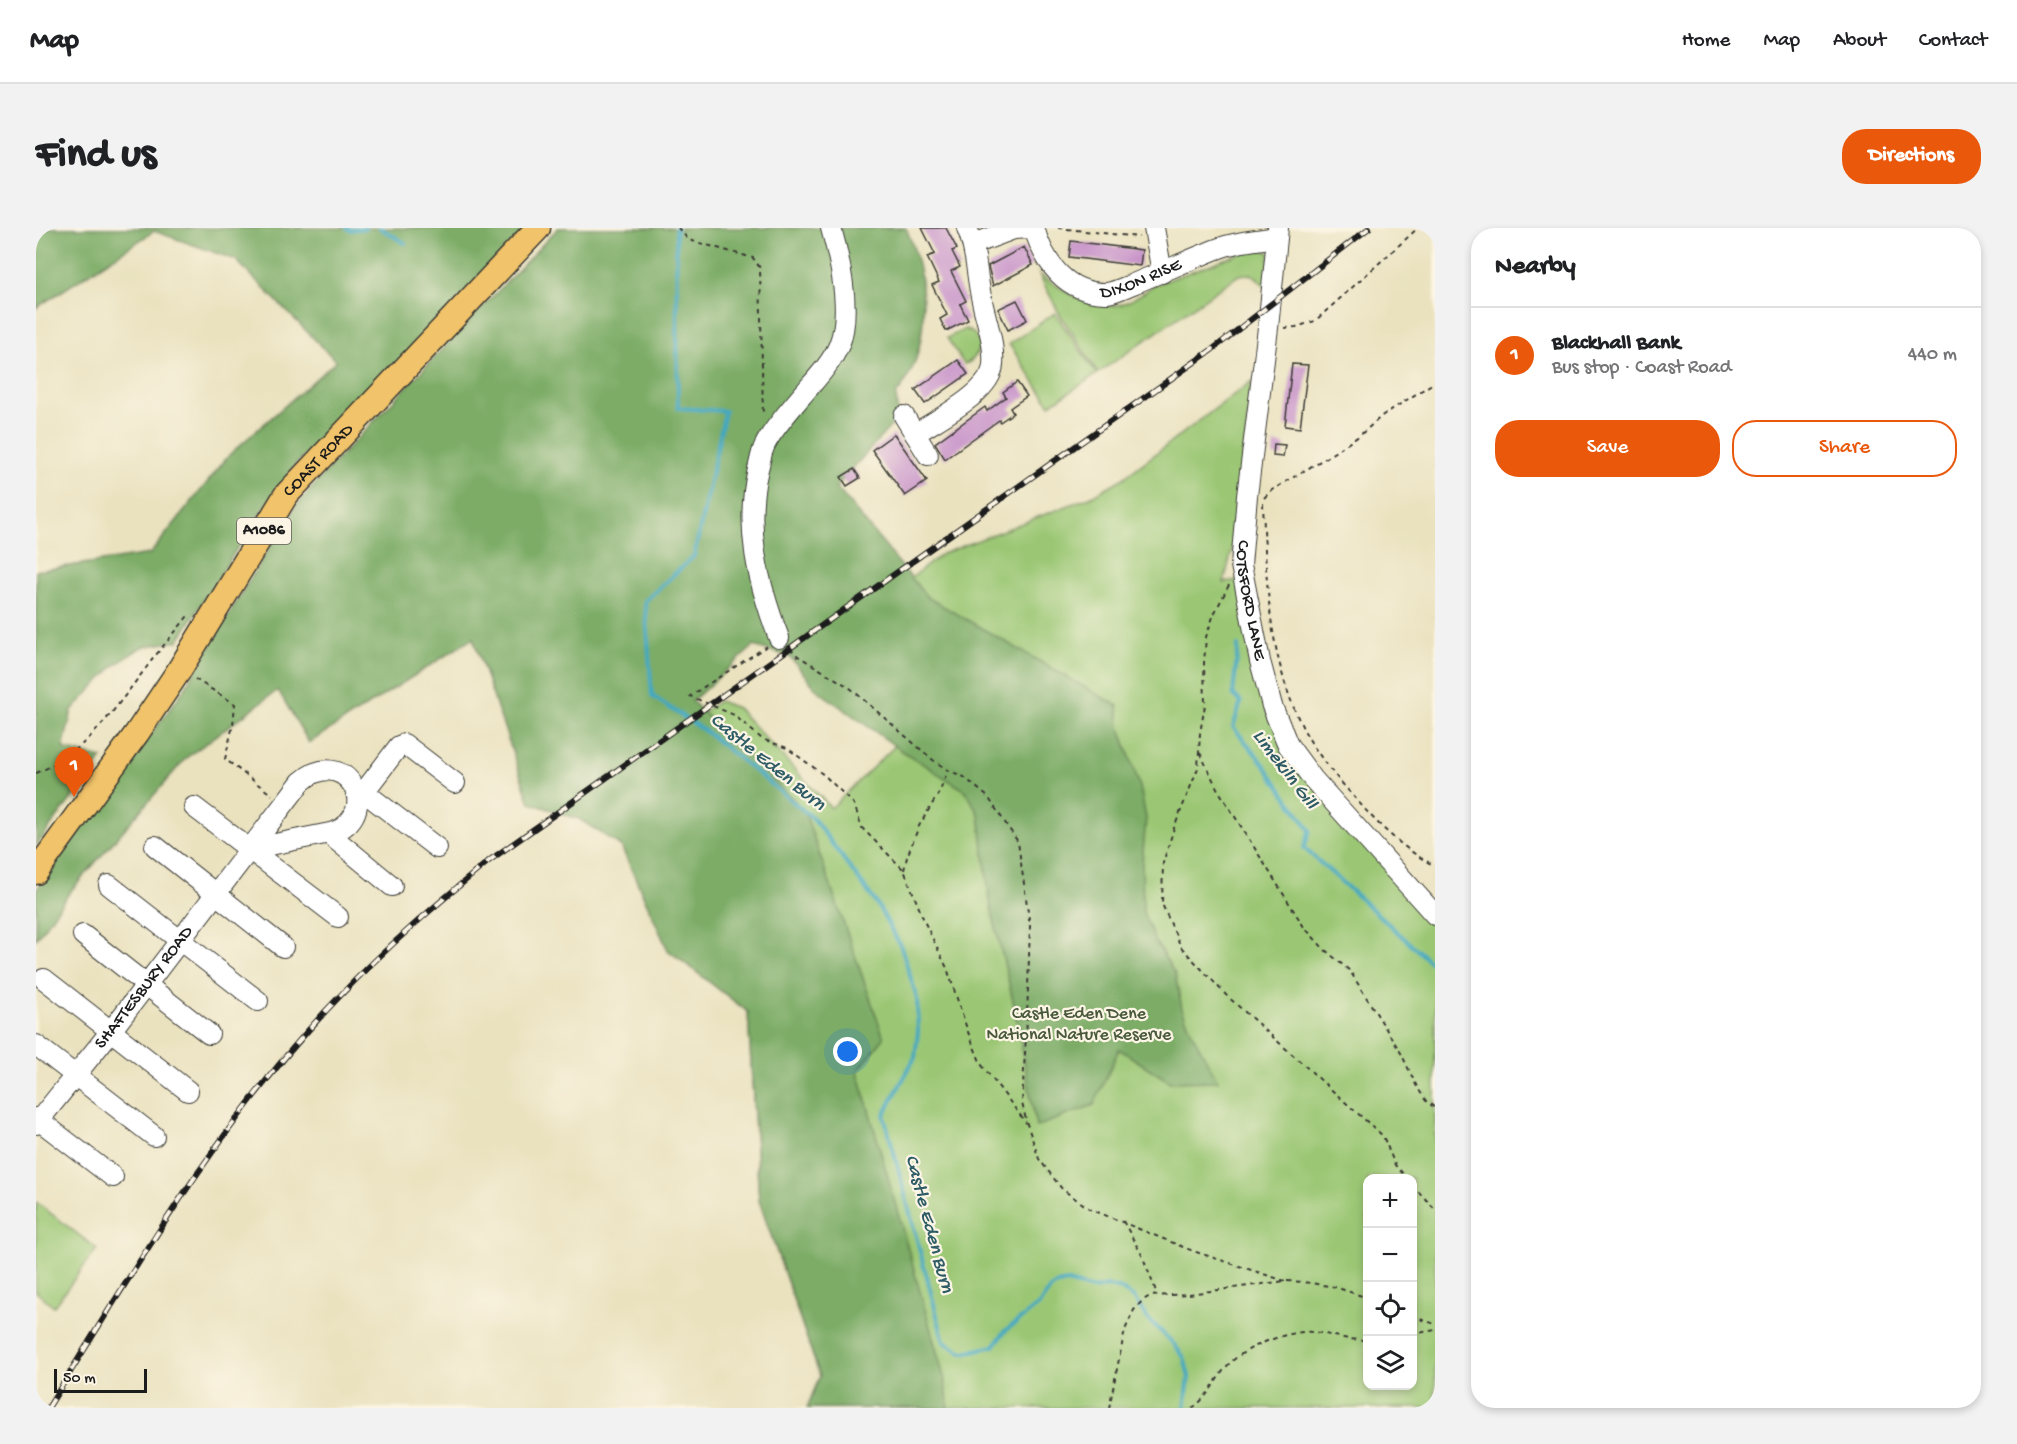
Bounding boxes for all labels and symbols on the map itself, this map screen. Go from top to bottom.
street label: DIXON RISE [1099,254,1185,304]
street label: COAST ROAD [279,419,358,502]
road number: A1086 [237,518,291,544]
street label: COTSFORD LANE [1230,539,1270,663]
water label: Castle Eden Burn [705,709,830,817]
water label: Limekiln Gill [1247,726,1322,816]
pin: 1 [54,748,93,797]
street label: SHAFTESBURY ROAD [90,922,198,1053]
park label: Castle Eden Dene National Nature Reserve [987,1004,1172,1046]
your location [833,1037,862,1066]
water label: Castle Eden Burn [899,1153,958,1296]
scale bar [54,1366,147,1394]

